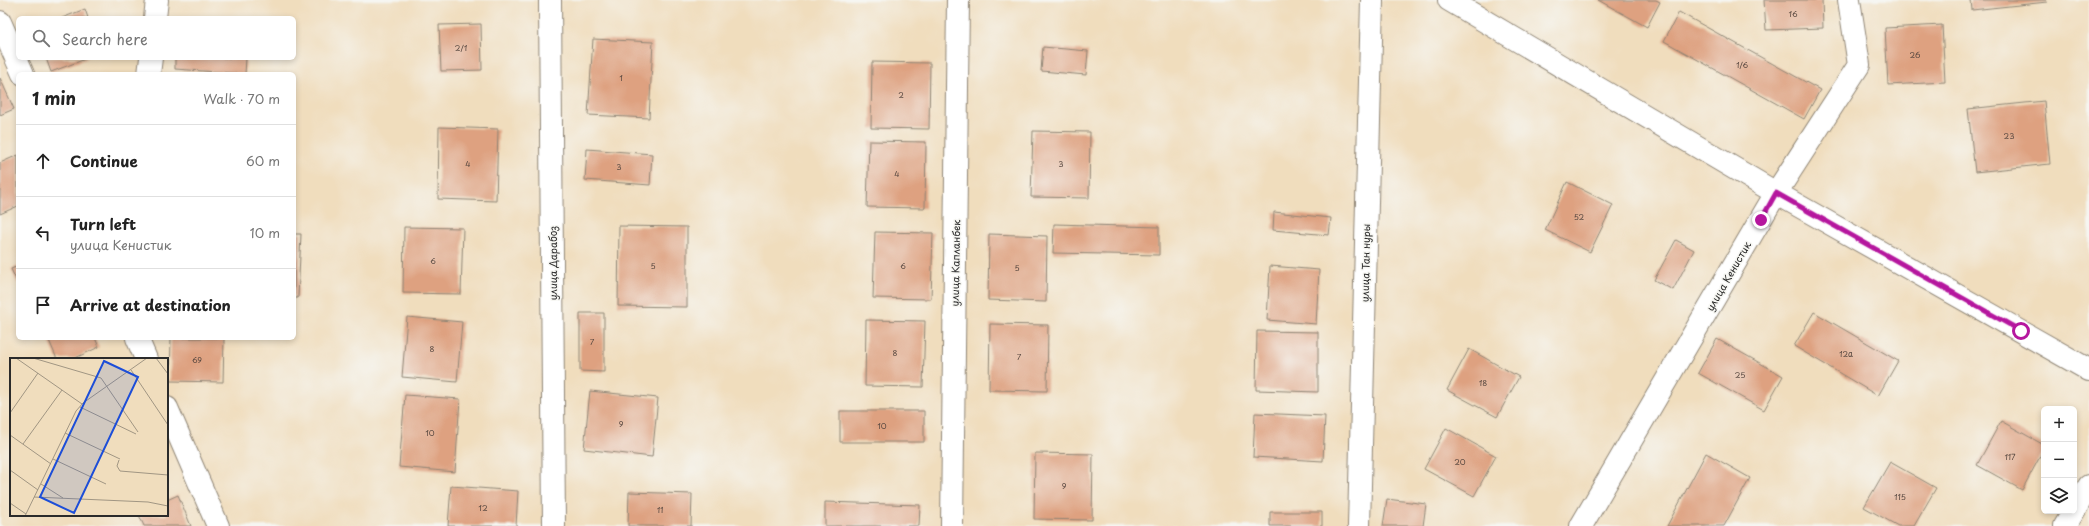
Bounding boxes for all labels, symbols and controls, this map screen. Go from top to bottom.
house number: 16 [1788,8,1798,20]
search box [16,16,296,60]
icon: search [30,27,52,49]
text: Search here [62,27,148,50]
house number: 2/1 [455,42,468,54]
house number: 26 [1910,49,1921,61]
house number: 1/6 [1736,59,1748,71]
house number: 1 [619,72,623,84]
text: 1 min [32,85,76,111]
text: Walk · 70 m [203,89,280,108]
house number: 2 [898,89,904,101]
house number: 23 [2004,130,2014,142]
text: Continue [70,149,138,172]
icon: ahead [32,150,54,172]
text: 60 m [246,151,280,170]
house number: 4 [465,158,471,170]
house number: 3 [1058,158,1064,170]
house number: 3 [616,161,622,173]
house number: 4 [894,168,900,180]
house number: 52 [1574,211,1585,223]
route end [1752,211,1770,229]
text: Turn left [70,212,136,235]
street label: улица Капланбек [947,219,963,306]
icon: left [32,222,54,244]
text: 10 m [250,223,280,242]
street label: улица Тан нуры [1357,224,1373,302]
street label: улица Дарабоз [545,226,560,300]
text: улица Кенистик [70,235,171,254]
street label: улица Кенистик [1702,238,1754,314]
house number: 6 [430,255,436,267]
house number: 5 [650,260,656,272]
house number: 6 [900,260,906,272]
house number: 5 [1014,262,1020,274]
text: Arrive at destination [70,293,231,316]
icon: arrive [32,294,54,316]
route start [2012,322,2030,340]
house number: 7 [590,336,595,348]
house number: 8 [430,343,435,355]
house number: 8 [893,347,898,359]
house number: 12а [1839,348,1853,360]
house number: 7 [1017,351,1022,363]
house number: 69 [192,354,202,366]
inset map [10,358,168,516]
house number: 25 [1735,369,1745,381]
house number: 18 [1479,377,1487,389]
map controls [2041,406,2077,514]
button: + [2041,406,2077,442]
house number: 9 [619,418,624,430]
house number: 10 [877,420,887,432]
house number: 10 [425,427,435,439]
button: − [2041,442,2077,478]
house number: 117 [2004,451,2016,463]
house number: 20 [1454,456,1466,468]
button: layers [2041,478,2077,514]
house number: 9 [1062,480,1067,492]
house number: 115 [1894,491,1906,503]
house number: 12 [478,502,488,514]
house number: 11 [657,504,663,516]

